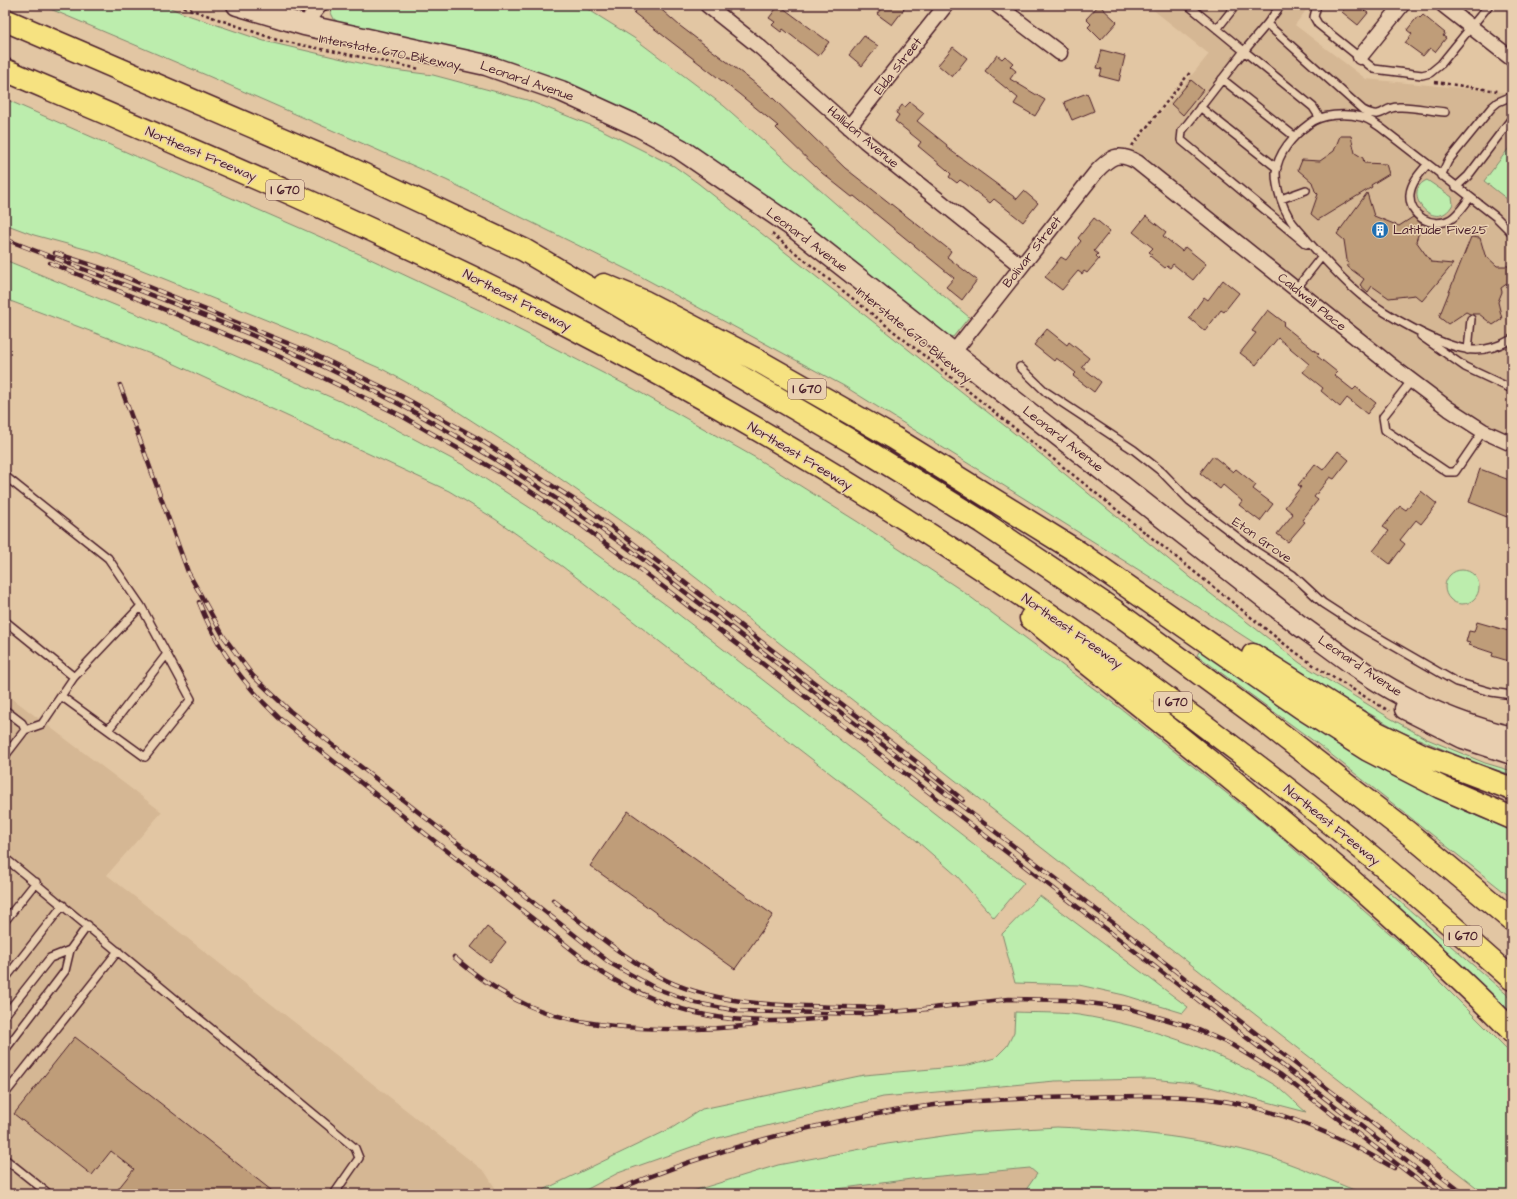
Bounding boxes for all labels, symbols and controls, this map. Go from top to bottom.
street label: Interstate 670 Bikeway [317,29,462,76]
street label: Elda Street [870,33,927,98]
street label: Leonard Avenue [478,57,576,105]
street label: Hallidon Avenue [823,102,903,172]
street label: Northeast Freeway [142,122,260,187]
road number: I 670 [266,180,304,200]
street label: Leonard Avenue [763,203,851,277]
street label: Bolivar Street [998,212,1066,292]
building icon: Latitude Five25 [1370,220,1390,240]
place label: Latitude Five25 [1393,221,1488,239]
street label: Northeast Freeway [459,265,574,336]
street label: Caldwell Place [1274,269,1350,335]
street label: Interstate 670 Bikeway [852,283,976,388]
road number: I 670 [788,379,826,399]
street label: Leonard Avenue [1019,402,1107,476]
street label: Northeast Freeway [744,418,856,495]
street label: Eton Grove [1228,513,1296,567]
street label: Northeast Freeway [1017,589,1126,673]
street label: Leonard Avenue [1314,631,1406,701]
road number: I 670 [1154,692,1192,712]
street label: Northeast Freeway [1279,780,1384,870]
road number: I 670 [1444,926,1482,946]

